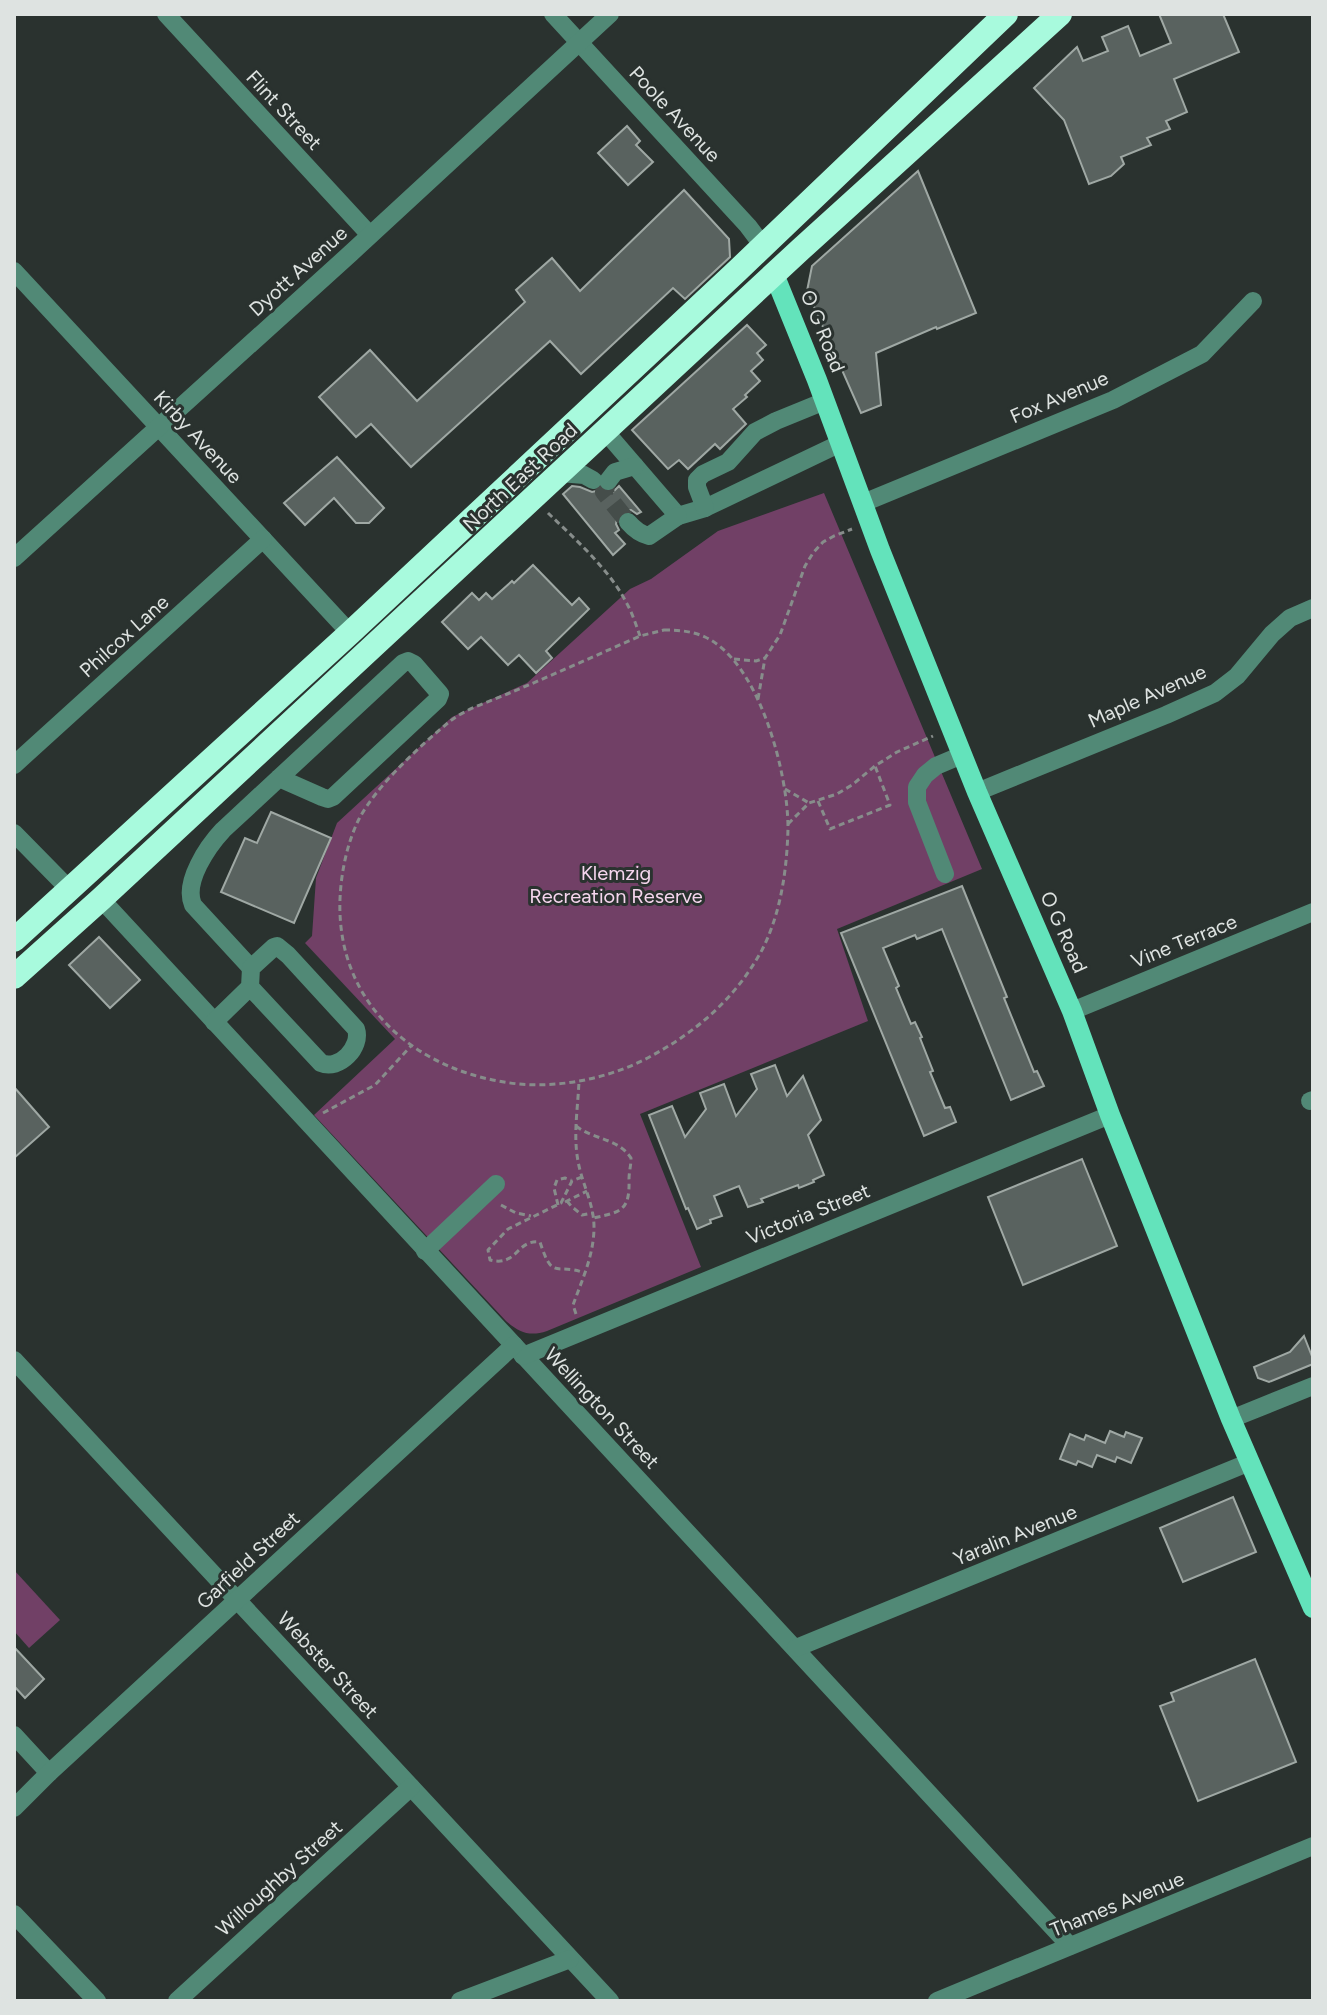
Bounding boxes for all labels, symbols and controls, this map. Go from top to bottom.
street label: Poole Avenue [624,61,726,167]
street label: Flint Street [241,65,327,155]
street label: Dyott Avenue [244,221,352,321]
street label: O G Road [796,286,850,376]
street label: Fox Avenue [1006,366,1112,428]
street label: Kirby Avenue [149,386,247,488]
street label: North East Road [458,418,582,536]
street label: Philcox Lane [75,590,173,682]
street label: Maple Avenue [1084,659,1210,733]
park label: Klemzig Recreation Reserve [529,861,703,908]
street label: O G Road [1035,888,1093,976]
street label: Vine Terrace [1128,909,1240,973]
street label: Victoria Street [743,1178,873,1250]
street label: Wellington Street [540,1342,664,1474]
street label: Yaralin Avenue [950,1499,1080,1571]
street label: Garfield Street [191,1506,305,1614]
street label: Webster Street [273,1607,383,1723]
street label: Willoughby Street [211,1815,347,1941]
street label: Thames Avenue [1047,1866,1188,1942]

